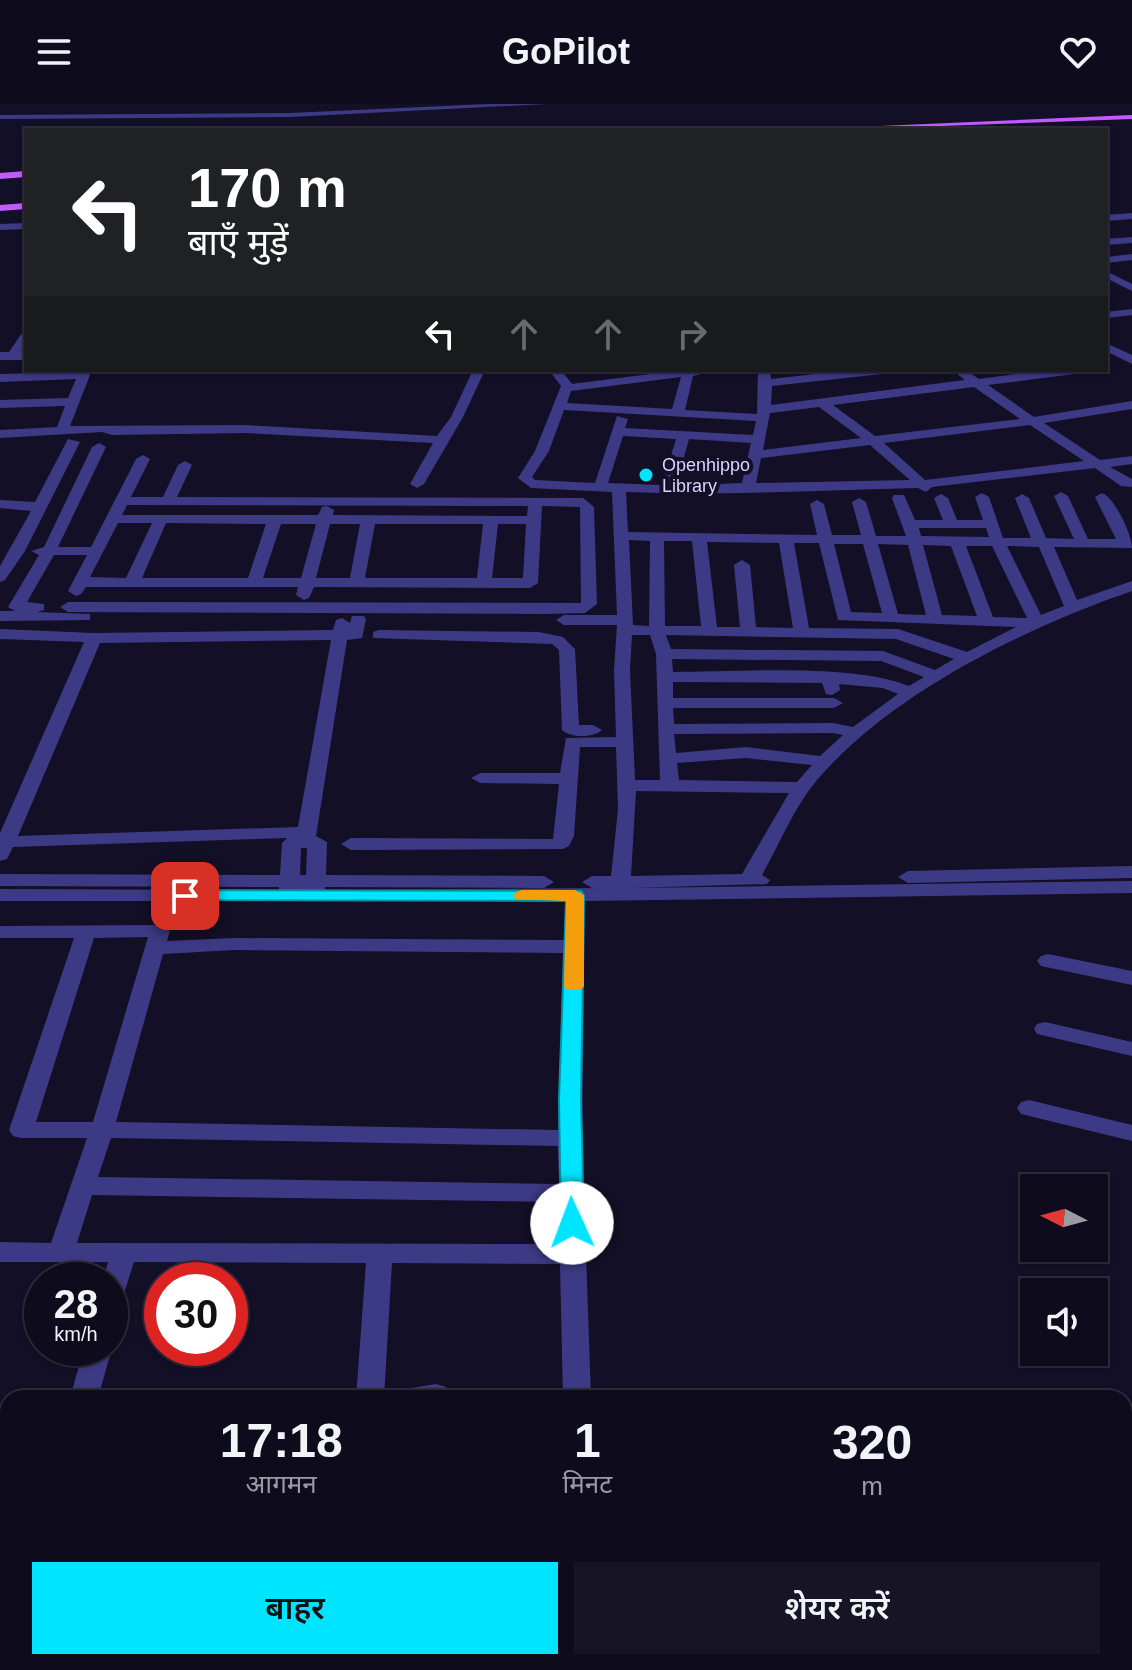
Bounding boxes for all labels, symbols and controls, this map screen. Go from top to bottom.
icon: menu [32,30,76,74]
icon: heart [1056,30,1100,74]
text: GoPilot [502,31,630,72]
text: 170 m [188,156,347,219]
icon: left [56,160,160,264]
text: बाएँ मुड़ें [188,222,289,263]
icon: left [418,312,462,356]
icon: ahead [502,312,546,356]
icon: ahead [586,312,630,356]
icon: right [670,312,714,356]
place label: Openhippo Library [662,455,750,496]
marker: Openhippo Library [637,466,655,484]
pin [151,862,219,930]
icon: arrive [163,874,207,918]
north arrow [1020,1174,1108,1262]
map controls [1020,1174,1108,1366]
position arrow [530,1181,614,1265]
speed limit sign: 30 [144,1262,248,1366]
button: sound [1020,1278,1108,1366]
text: 28 [54,1282,98,1326]
text: km/h [54,1323,98,1345]
text: 17:18 [220,1414,343,1467]
text: 1 [574,1414,601,1467]
text: 320 [832,1416,912,1469]
text: आगमन [246,1469,317,1499]
text: मिनट [562,1469,612,1499]
text: m [861,1471,883,1501]
button: बाहर [32,1562,558,1654]
button: शेयर करें [574,1562,1100,1654]

